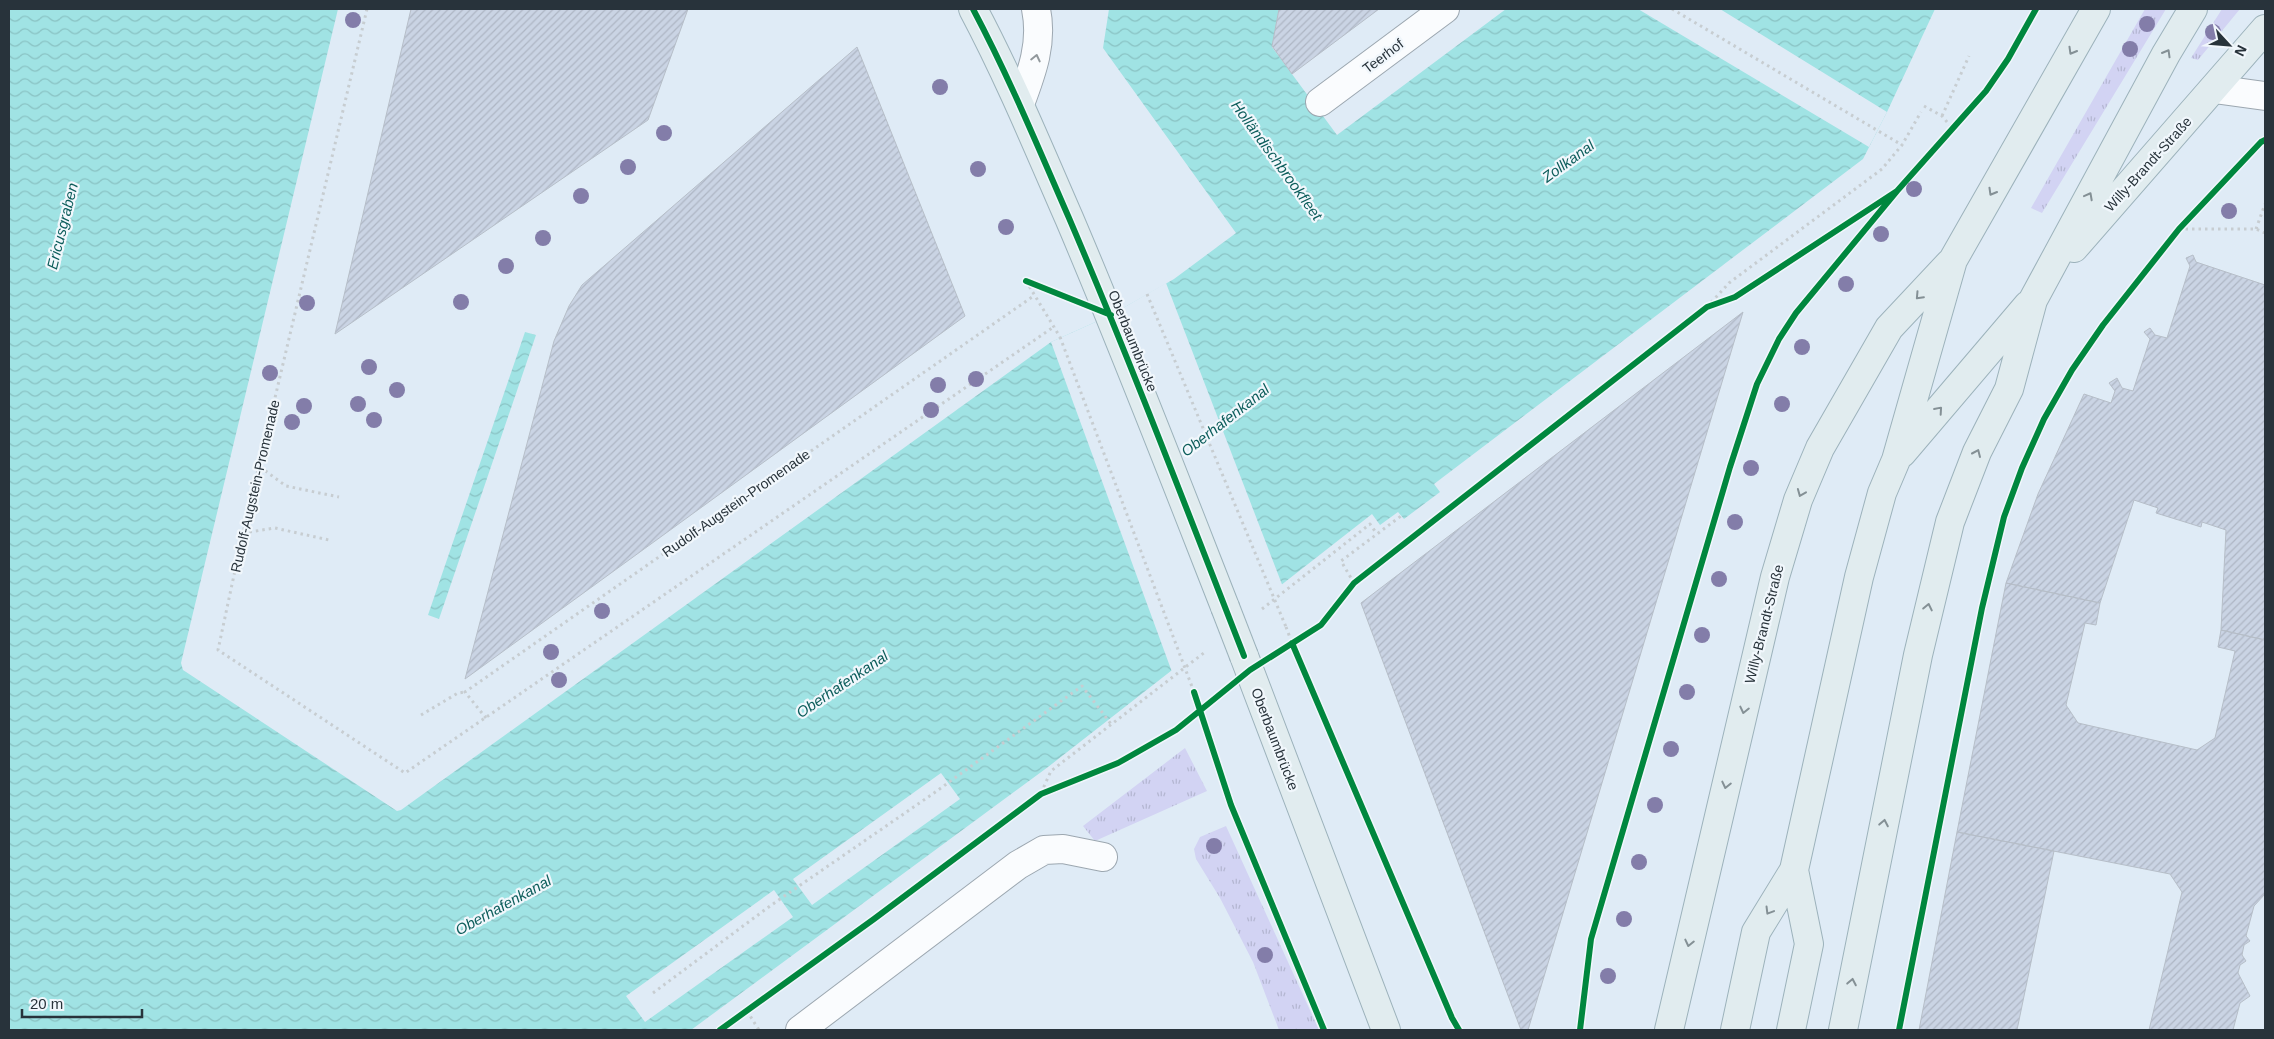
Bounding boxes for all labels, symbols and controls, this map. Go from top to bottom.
north arrow [2204,20,2254,70]
street label: Teerhof [1360,35,1407,76]
text: N [2231,43,2250,59]
one-way arrow [2068,46,2078,55]
one-way arrow [2160,49,2170,58]
one-way arrow [1030,54,1041,63]
water label: Holländischbrookfleet [1228,97,1327,224]
street label: Willy-Brandt-Straße [2101,113,2195,215]
water label: Zollkanal [1538,136,1598,186]
water label: Ericusgraben [43,181,81,271]
one-way arrow [1988,187,1998,196]
one-way arrow [2083,192,2093,201]
street label: Oberbaumbrücke [1105,288,1161,394]
one-way arrow [1916,290,1925,299]
water label: Oberhafenkanal [1178,380,1273,460]
street label: Rudolf-Augstein-Promenade [227,398,283,574]
one-way arrow [1933,406,1942,415]
street label: Rudolf-Augstein-Promenade [659,446,813,560]
one-way arrow [1970,449,1981,458]
one-way arrow [1797,489,1807,497]
street label: Willy-Brandt-Straße [1741,563,1787,685]
one-way arrow [1922,603,1933,612]
water label: Oberhafenkanal [793,647,892,721]
street label: Oberbaumbrücke [1248,686,1302,793]
one-way arrow [1739,705,1750,714]
one-way arrow [1721,781,1732,790]
one-way arrow [1879,819,1889,828]
water label: Oberhafenkanal [452,871,554,938]
one-way arrow [1765,906,1775,915]
one-way arrow [1684,939,1695,948]
one-way arrow [1847,978,1857,987]
scale bar [22,986,142,1018]
text: 20 m [30,995,63,1012]

